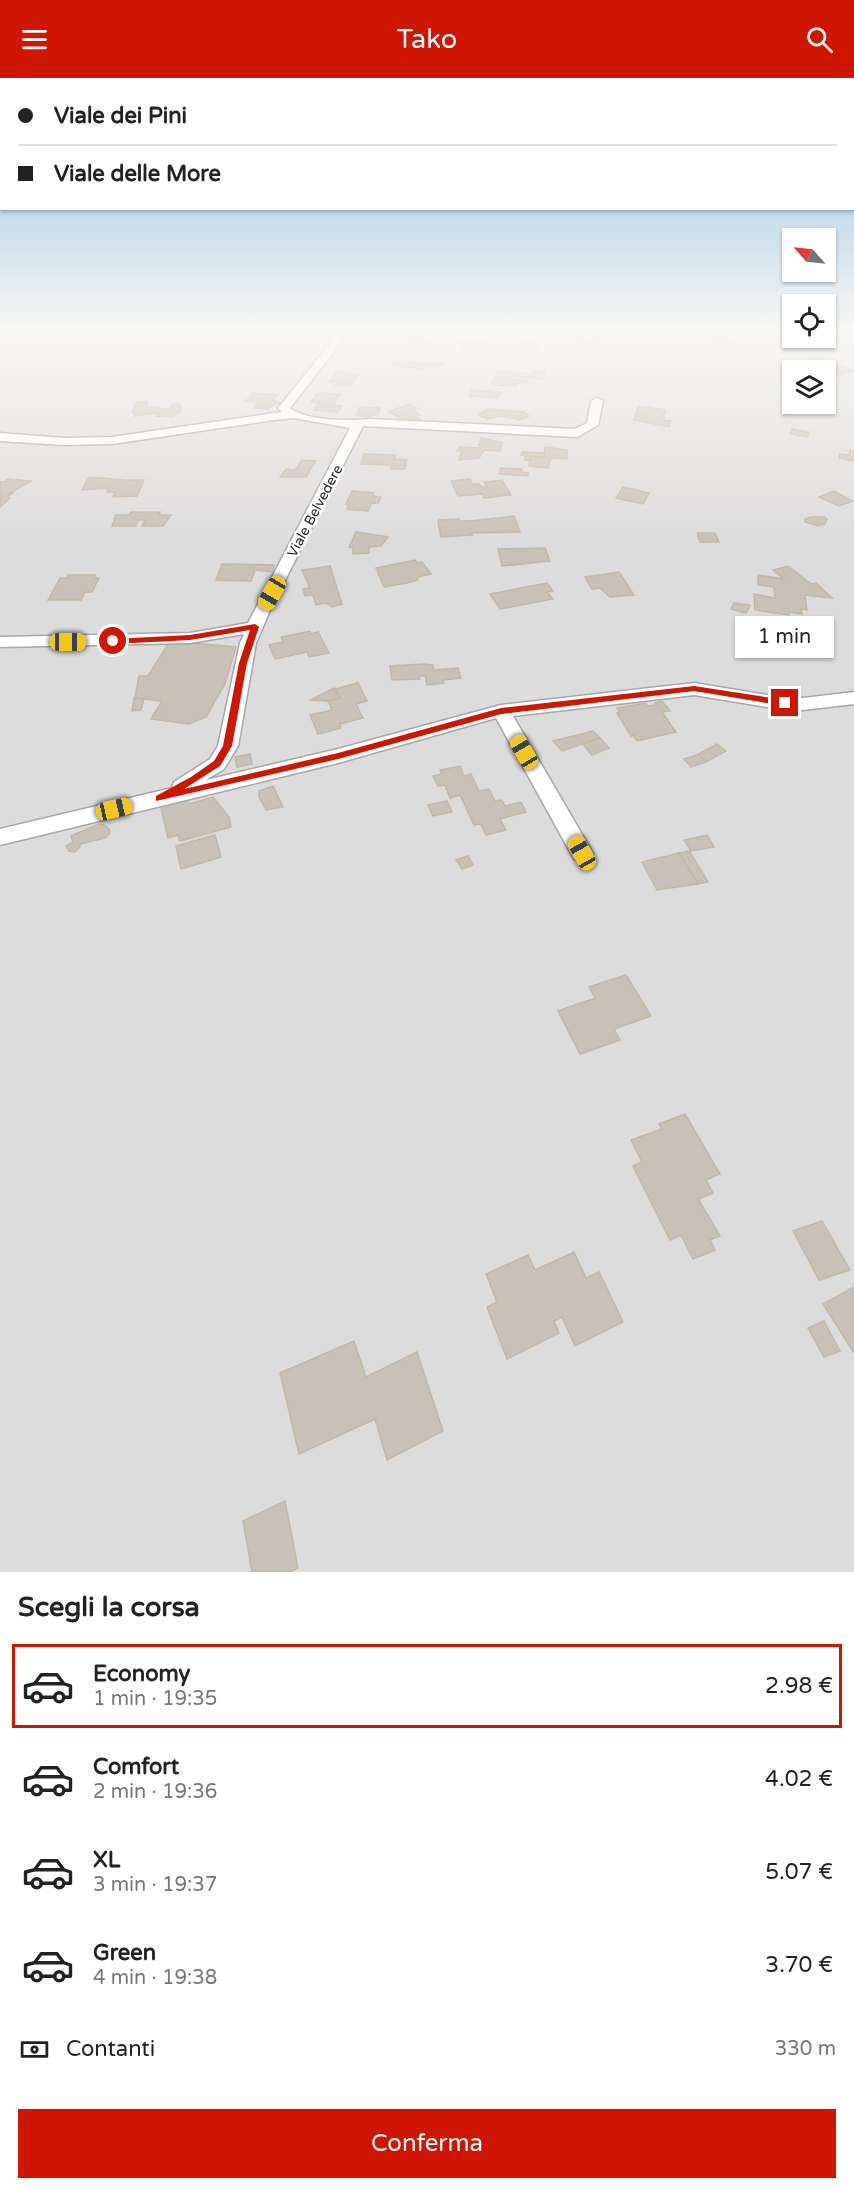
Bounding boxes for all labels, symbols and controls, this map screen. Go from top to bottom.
icon: menu [18,23,51,56]
text: Tako [397,23,457,56]
icon: search [803,23,836,56]
text: Viale dei Pini [54,103,187,129]
text: Viale delle More [54,161,221,187]
north arrow [782,228,836,282]
map controls [782,228,836,414]
button: locate [782,294,836,348]
button: layers [782,360,836,414]
street label: Viale Belvedere [284,462,347,560]
car [255,573,289,613]
callout: 1 min [736,616,834,658]
text: 1 min [758,625,811,649]
route start [99,627,126,654]
car [50,633,86,651]
route end [771,689,798,716]
car [507,732,541,772]
car [94,796,134,822]
car [565,833,599,873]
text: Scegli la corsa [18,1591,200,1624]
icon: car [21,1659,75,1713]
text: Economy [93,1661,190,1687]
text: 2.98 € [765,1673,833,1699]
text: 1 min · 19:35 [93,1687,217,1711]
icon: car [21,1752,75,1806]
text: Comfort [93,1754,179,1780]
text: 4.02 € [765,1766,833,1792]
text: 2 min · 19:36 [93,1780,217,1804]
icon: car [21,1845,75,1899]
text: XL [93,1847,120,1873]
text: 5.07 € [765,1859,833,1885]
text: 3 min · 19:37 [93,1873,217,1897]
icon: car [21,1938,75,1992]
text: Green [93,1940,156,1966]
text: 3.70 € [765,1952,833,1978]
text: 4 min · 19:38 [93,1966,217,1990]
icon: cash [18,2033,51,2066]
text: Contanti [66,2036,155,2062]
text: 330 m [775,2037,836,2061]
button: Conferma [18,2109,836,2178]

